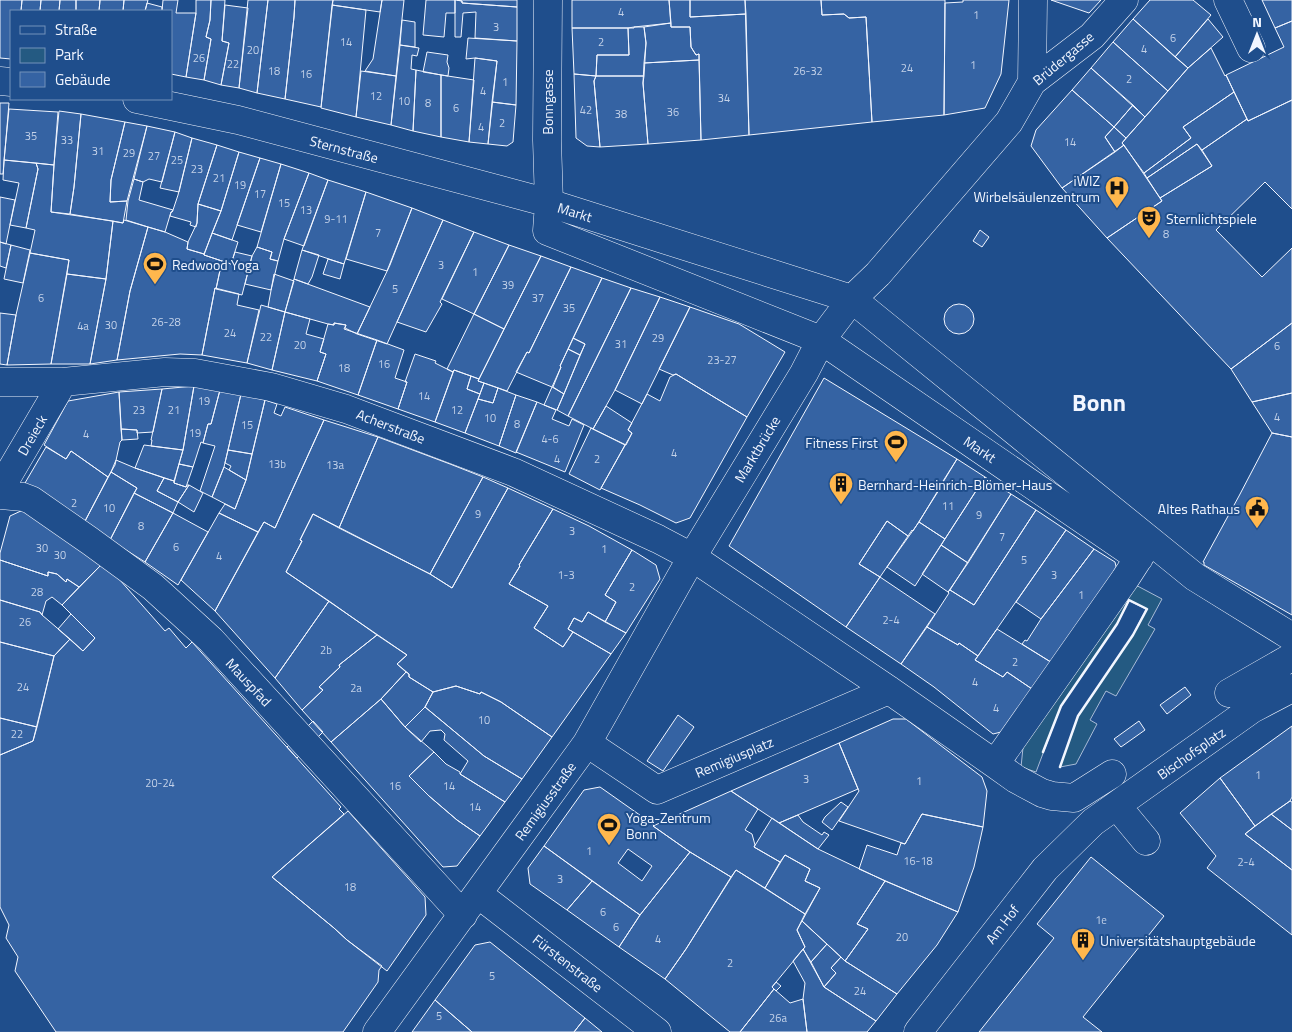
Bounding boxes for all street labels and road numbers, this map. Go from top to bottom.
street label: Brüdergasse [1028,26,1098,90]
street label: Bonngasse [537,69,558,135]
street label: Sternstraße [307,130,381,168]
street label: Markt [555,197,595,227]
street label: Acherstraße [354,403,428,449]
street label: Dreieck [12,411,52,459]
street label: Marktbrücke [729,412,785,486]
street label: Markt [960,430,1001,468]
street label: Mauspfad [221,653,277,711]
street label: Bischofsplatz [1153,722,1229,784]
street label: Remigiusplatz [691,731,777,783]
street label: Remigiusstraße [509,757,581,845]
street label: Am Hof [980,900,1024,948]
street label: Fürstenstraße [529,929,607,997]

